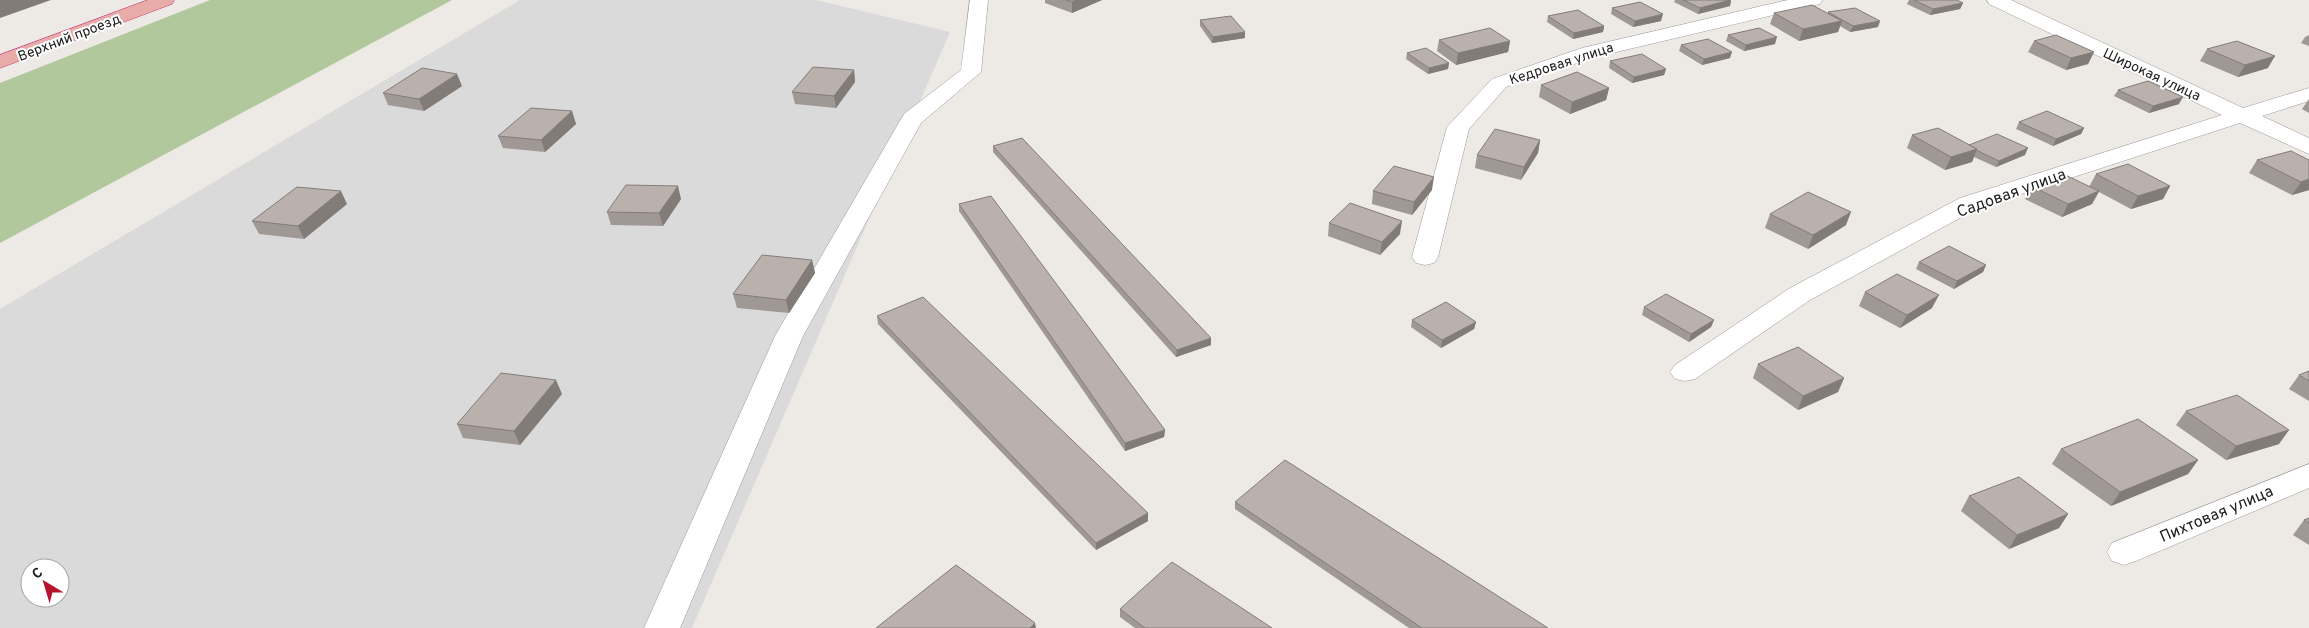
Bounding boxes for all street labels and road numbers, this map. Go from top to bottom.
street label: Верхний проезд [16,11,123,66]
street label: Кедровая улица [1507,40,1616,89]
street label: Широкая улица [2100,45,2203,105]
street label: Садовая улица [1954,165,2069,223]
street label: Пихтовая улица [2157,482,2277,548]

